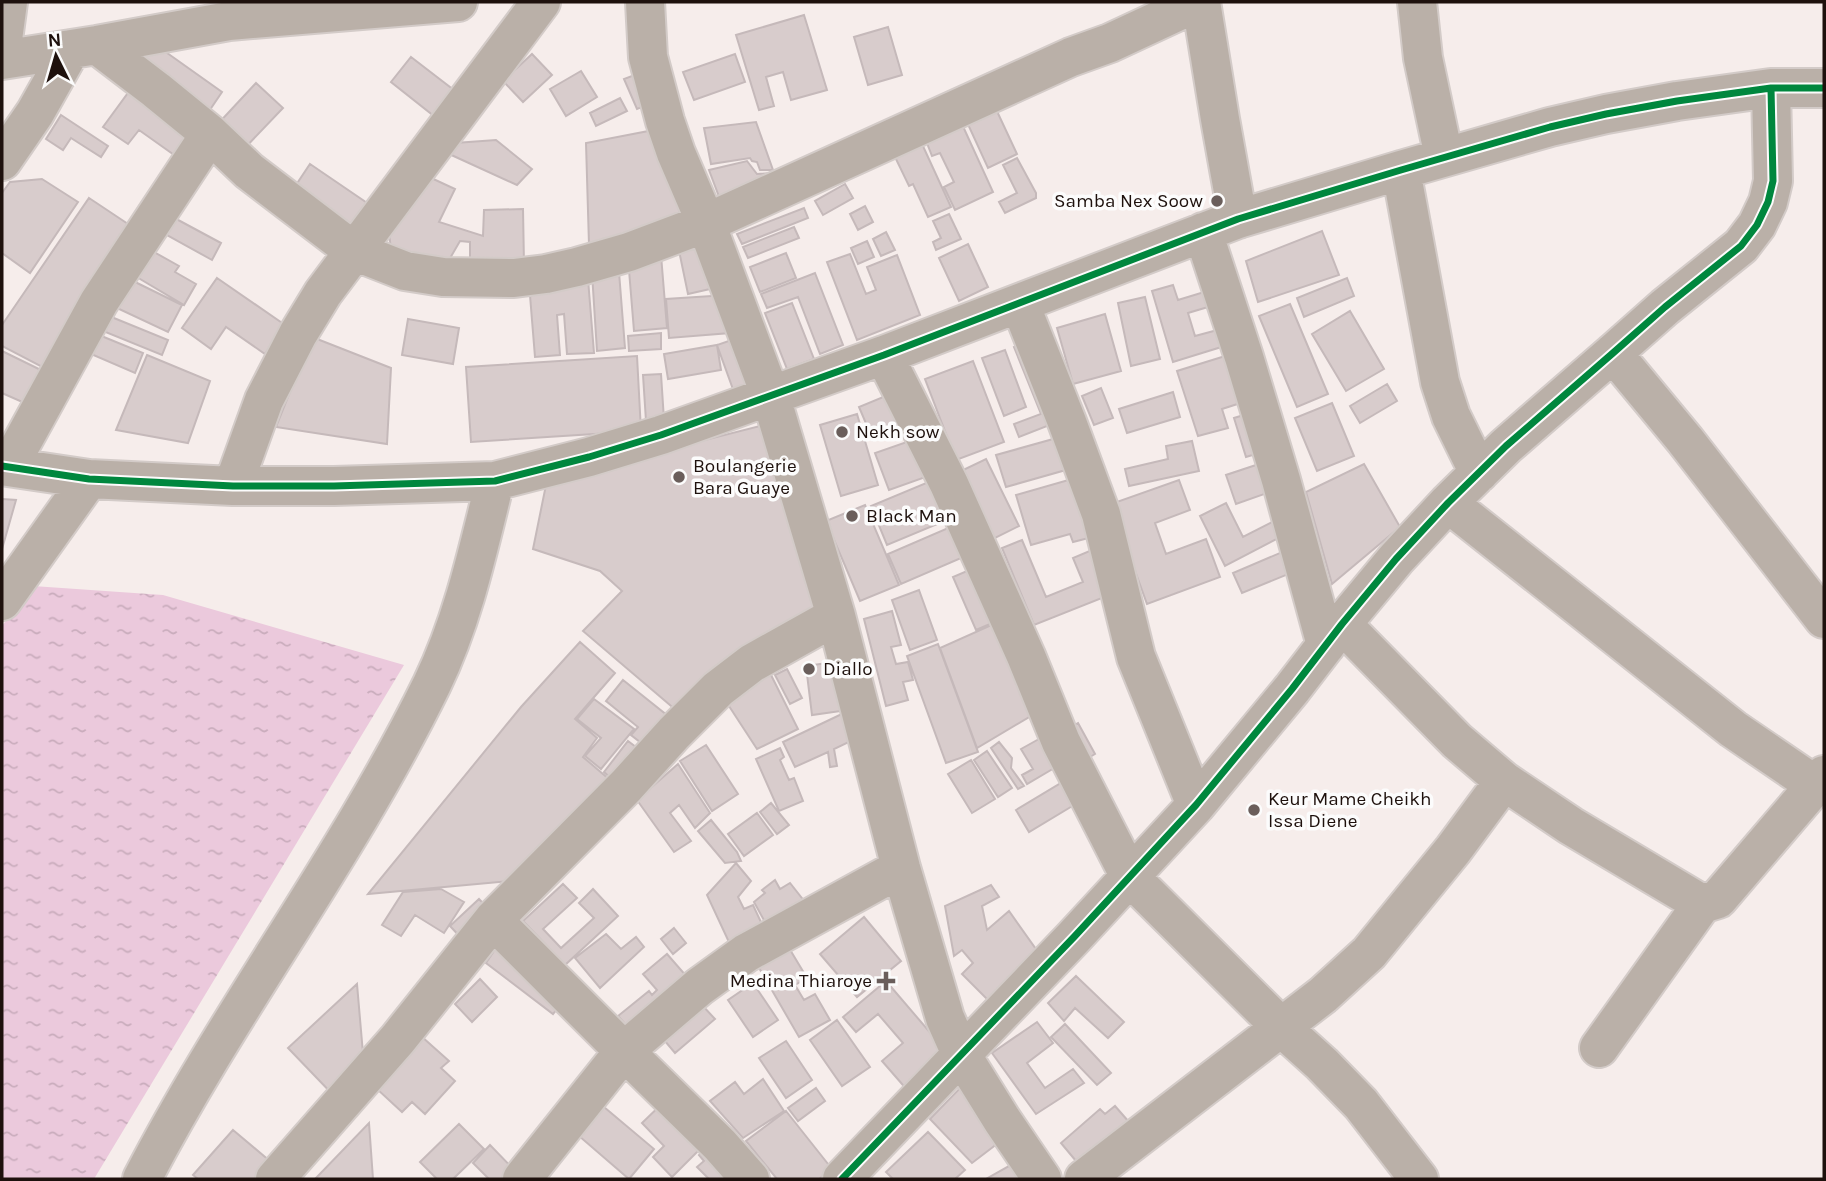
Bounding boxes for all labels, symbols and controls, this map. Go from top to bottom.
north arrow [21,21,91,91]
text: N [47,29,62,52]
place label: Samba Nex Soow [1054,190,1203,212]
marker: Samba Nex Soow [1209,193,1225,209]
place label: Nekh sow [856,421,940,443]
marker: Nekh sow [834,424,850,440]
place label: Boulangerie Bara Guaye [693,455,797,499]
marker: Boulangerie Bara Guaye [671,469,687,485]
place label: Black Man [866,505,957,527]
marker: Black Man [844,508,860,524]
place label: Diallo [823,658,873,680]
marker: Diallo [801,661,817,677]
place label: Keur Mame Cheikh Issa Diene [1268,788,1432,832]
marker: Keur Mame Cheikh Issa Diene [1246,802,1262,818]
place label: Medina Thiaroye [730,970,872,992]
marker: Medina Thiaroye [878,973,894,989]

